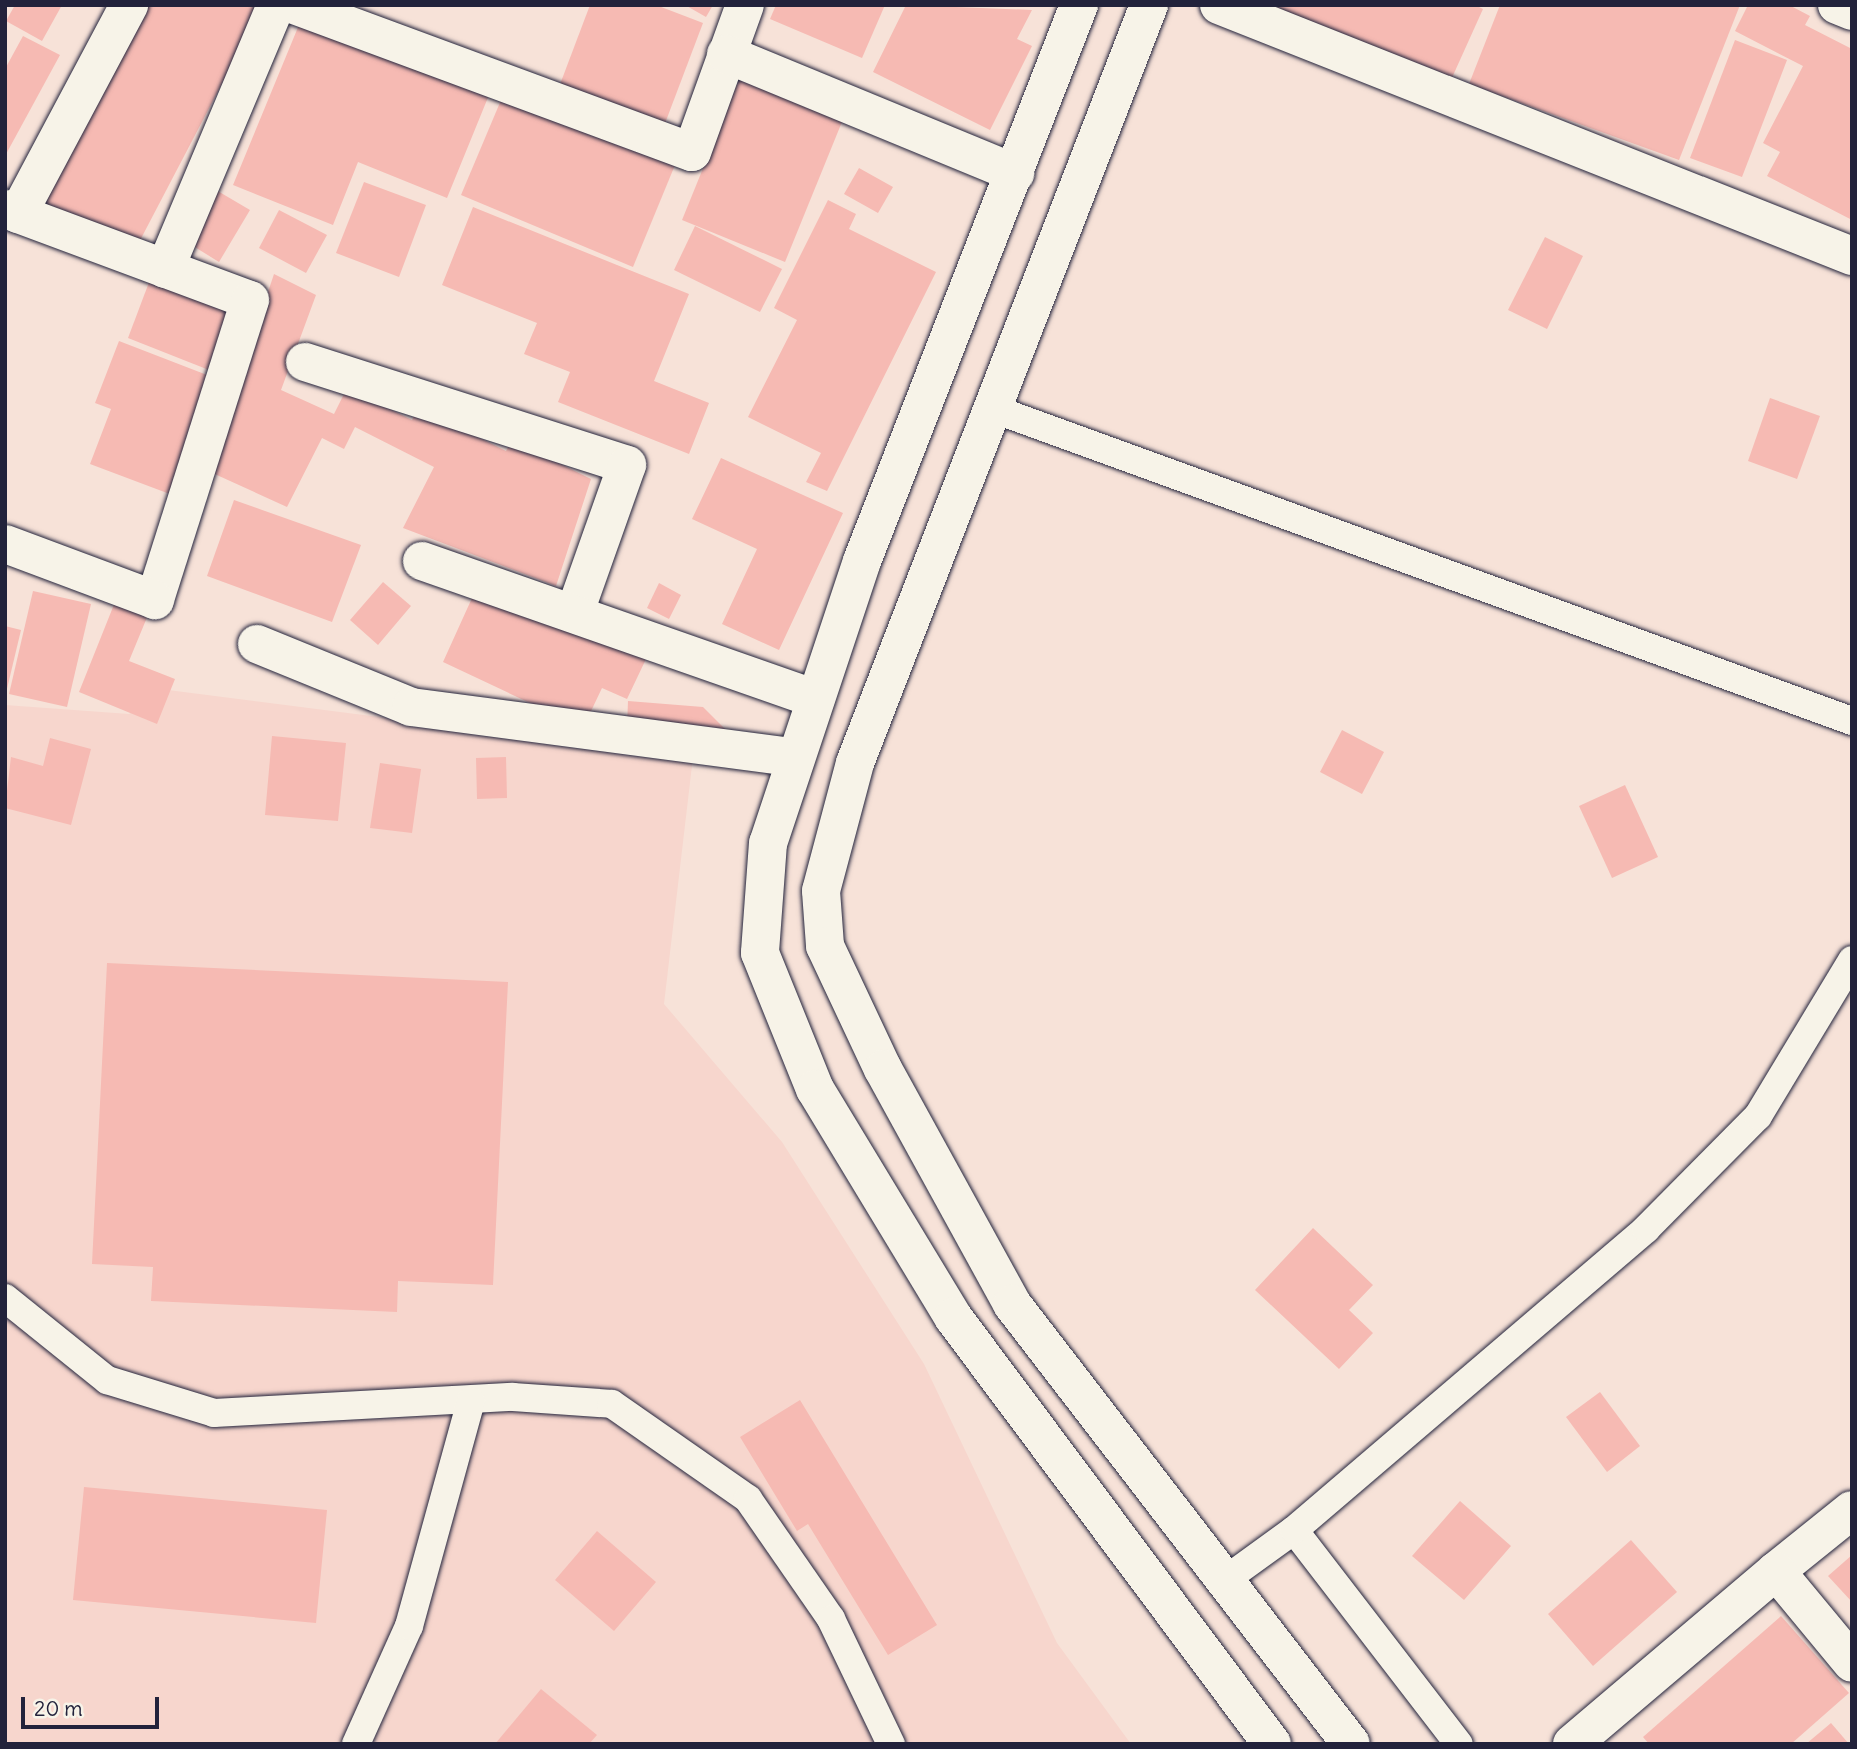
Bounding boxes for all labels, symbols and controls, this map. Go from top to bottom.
scale bar [24,1682,163,1726]
text: 20 m [34,1695,83,1722]

